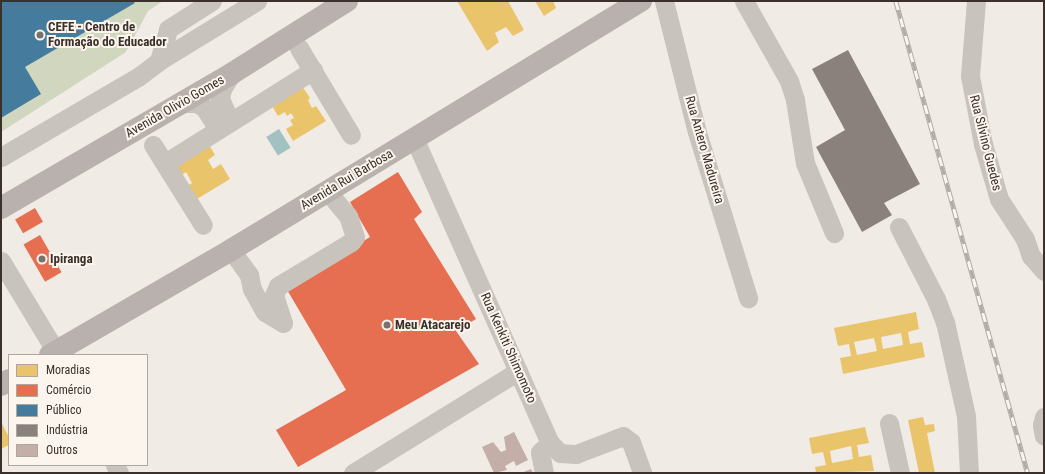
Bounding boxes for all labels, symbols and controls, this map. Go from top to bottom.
place label: CEFE - Centro de Formação do Educador [48,20,166,51]
marker: CEFE - Centro de Formação do Educador [35,30,45,40]
street label: Avenida Olivio Gomes [123,72,227,142]
street label: Rua Antero Madureira [681,94,727,206]
street label: Rua Silvino Guedes [966,94,1004,192]
street label: Avenida Rui Barbosa [298,146,396,214]
place label: Ipiranga [50,251,93,267]
marker: Ipiranga [37,254,47,264]
street label: Rua Kenkiti Shimomoto [477,290,539,406]
place label: Meu Atacarejo [395,317,470,333]
marker: Meu Atacarejo [382,320,392,330]
legend [8,354,148,466]
text: Moradias [46,363,90,377]
text: Comércio [46,383,91,397]
text: Público [46,403,81,417]
text: Indústria [46,423,88,437]
text: Outros [46,443,78,457]

